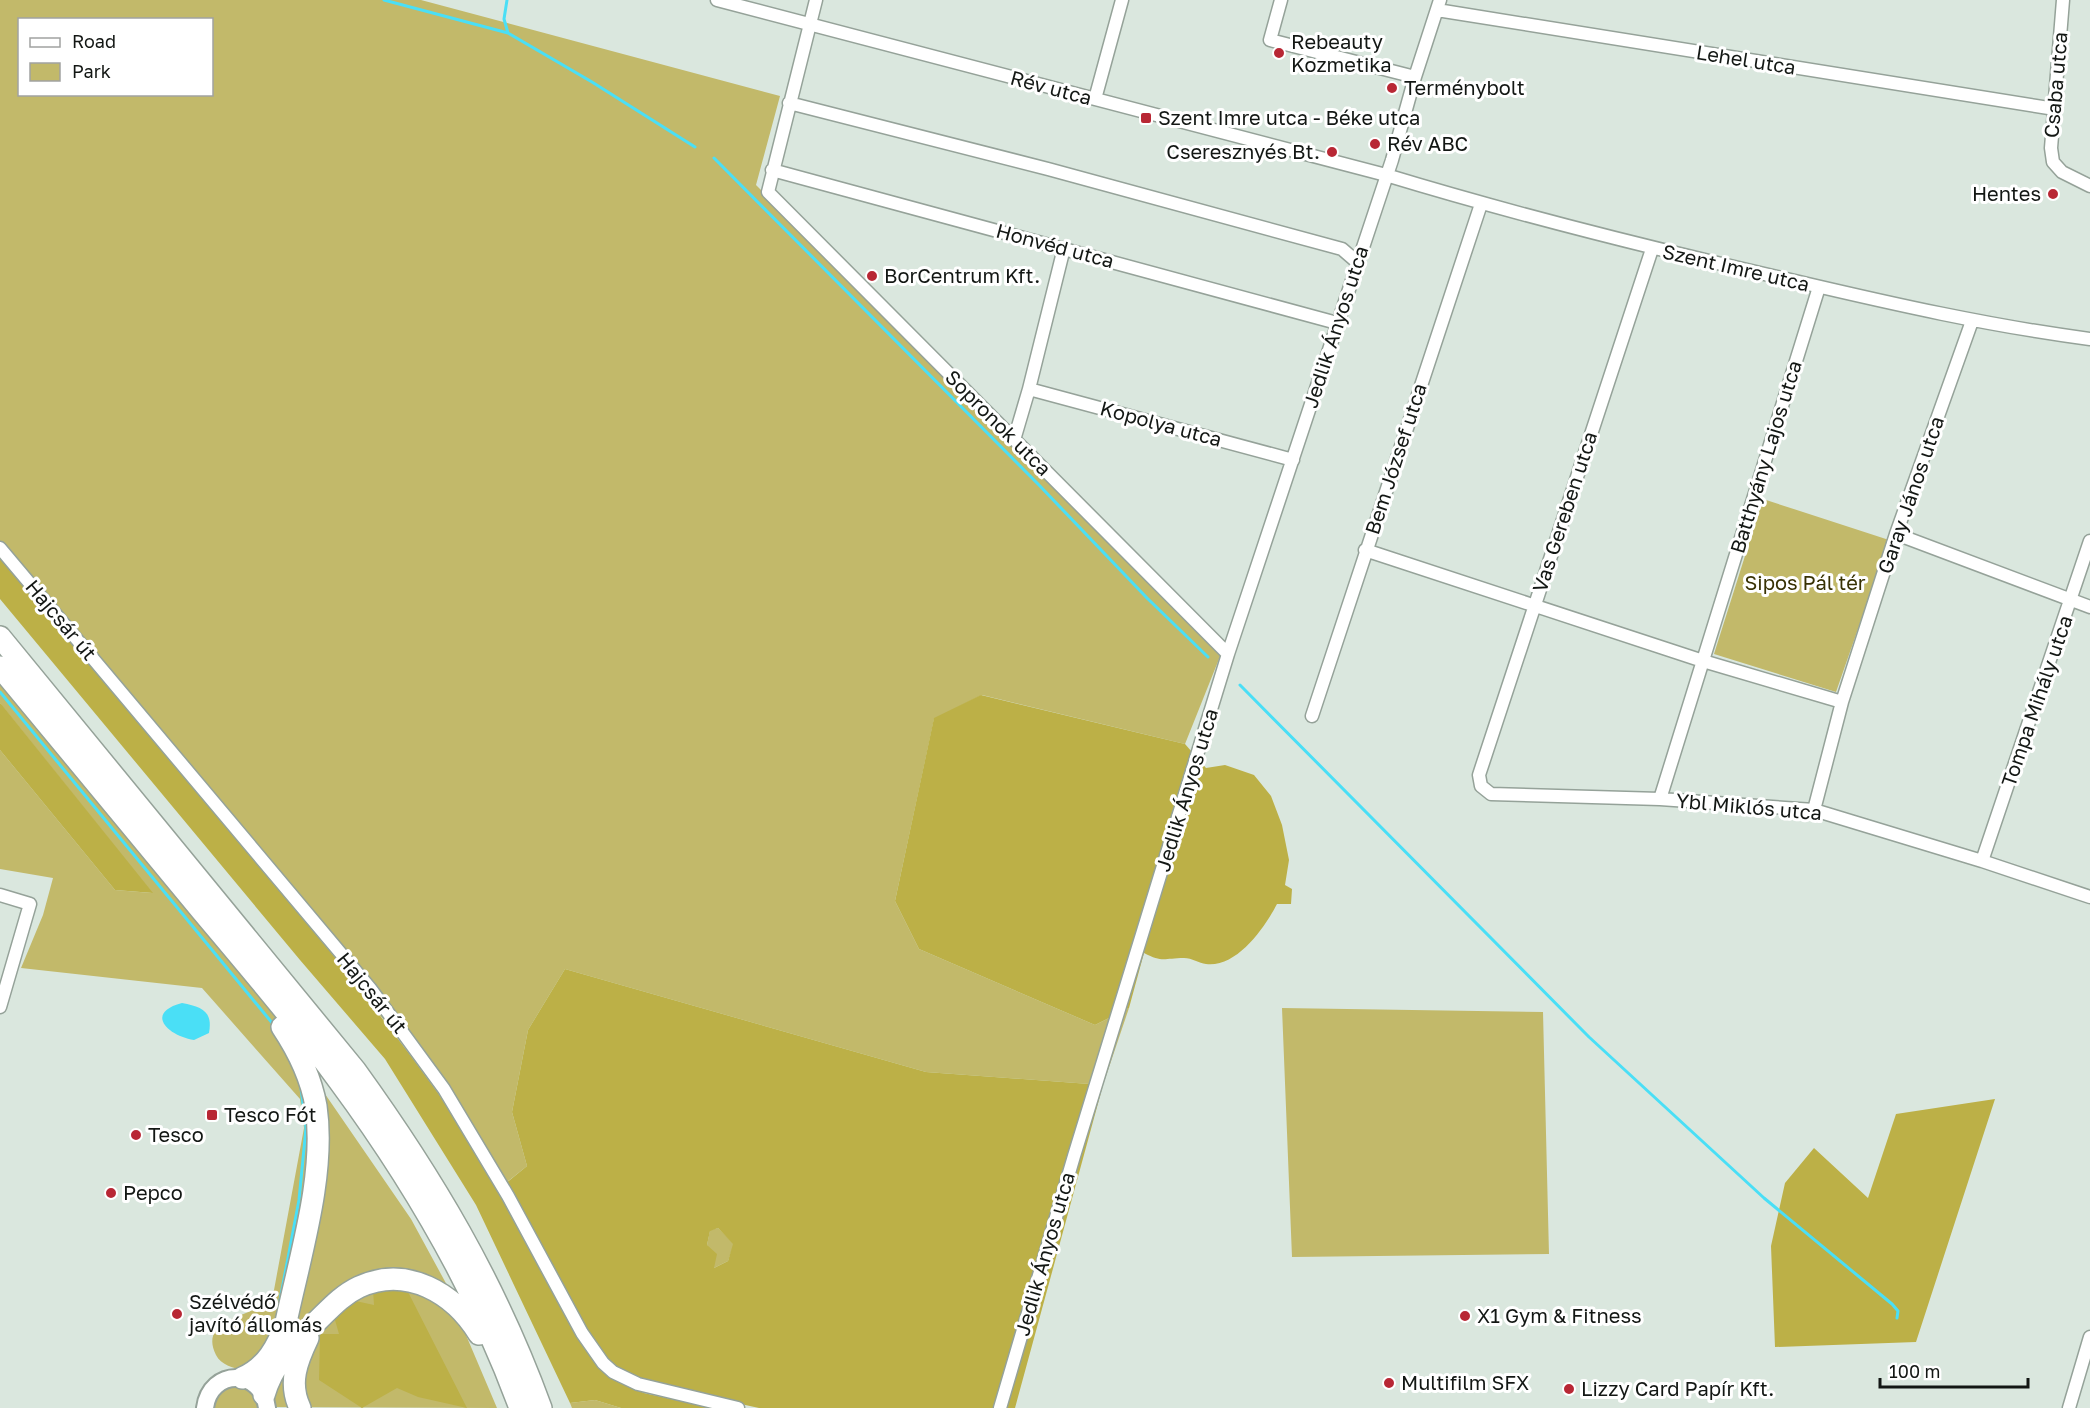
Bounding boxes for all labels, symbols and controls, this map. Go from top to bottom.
legend [18,18,213,96]
place label: Rebeauty Kozmetika [1291,29,1392,76]
text: Road [72,30,116,52]
street label: Csaba utca [2038,31,2072,139]
street label: Lehel utca [1695,39,1798,79]
marker: Rebeauty Kozmetika [1272,46,1286,60]
text: Park [72,60,111,82]
street label: Rév utca [1008,65,1095,109]
place label: Terménybolt [1404,75,1525,99]
marker: Terménybolt [1385,81,1399,95]
place label: Szent Imre utca - Béke utca [1158,105,1420,129]
marker: Szent Imre utca - Béke utca [1139,111,1153,125]
place label: Rév ABC [1387,131,1468,155]
marker: Rév ABC [1368,137,1382,151]
place label: Cseresznyés Bt. [1166,139,1320,163]
marker: Cseresznyés Bt. [1325,145,1339,159]
place label: Hentes [1972,181,2041,205]
marker: Hentes [2046,187,2060,201]
street label: Honvéd utca [994,218,1117,272]
street label: Szent Imre utca [1660,238,1812,296]
street label: Jedlik Ányos utca [1298,243,1373,411]
place label: BorCentrum Kft. [884,263,1040,287]
marker: BorCentrum Kft. [865,269,879,283]
street label: Batthyány Lajos utca [1724,357,1806,556]
street label: Sopronok utca [941,364,1057,480]
street label: Bem József utca [1359,380,1431,537]
street label: Kopolya utca [1098,395,1225,451]
street label: Garay János utca [1872,413,1948,576]
street label: Vas Gereben utca [1527,428,1601,595]
park label: Sipos Pál tér [1744,570,1866,594]
street label: Hajcsár út [21,574,102,664]
street label: Tompa Mihály utca [1995,612,2077,789]
street label: Jedlik Ányos utca [1150,705,1222,874]
street label: Ybl Miklós utca [1675,788,1823,824]
street label: Hajcsár út [333,947,413,1038]
place label: Tesco Fót [224,1102,316,1126]
marker: Tesco Fót [205,1108,219,1122]
place label: Tesco [148,1122,204,1146]
marker: Tesco [129,1128,143,1142]
street label: Jedlik Ányos utca [1009,1169,1079,1338]
place label: Pepco [123,1180,183,1204]
marker: Pepco [104,1186,118,1200]
place label: Szélvédő javító állomás [188,1289,322,1336]
place label: X1 Gym & Fitness [1477,1303,1642,1327]
marker: Szélvédő javító állomás [170,1307,184,1321]
marker: X1 Gym & Fitness [1458,1309,1472,1323]
scale bar [1880,1351,2028,1389]
text: 100 m [1889,1360,1940,1382]
place label: Multifilm SFX [1401,1370,1529,1394]
marker: Multifilm SFX [1382,1376,1396,1390]
place label: Lizzy Card Papír Kft. [1581,1376,1774,1400]
marker: Lizzy Card Papír Kft. [1562,1382,1576,1396]

